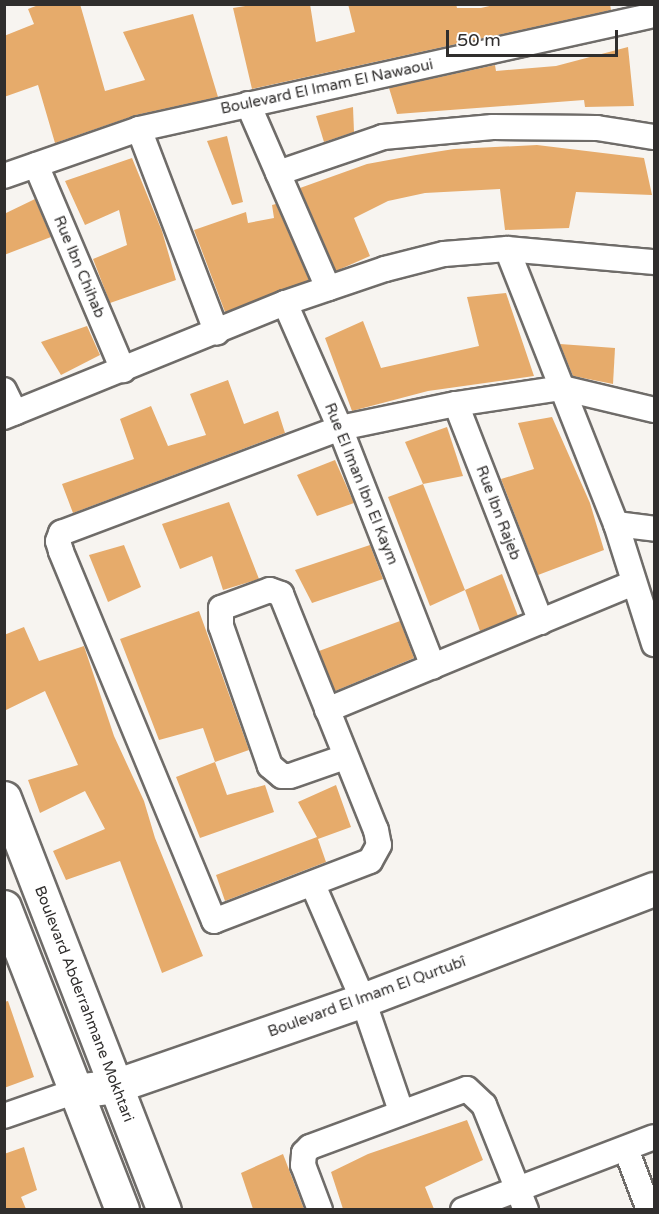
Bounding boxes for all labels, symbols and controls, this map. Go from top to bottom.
scale bar [449,18,622,56]
text: 50 m [457,29,501,51]
street label: Boulevard El Imam El Nawaoui [219,56,435,118]
street label: Rue Ibn Chihab [49,213,109,321]
street label: Rue El Iman Ibn El Kaym [320,401,402,567]
street label: Rue Ibn Rajeb [472,463,524,563]
street label: Boulevard Abderrahmane Mokhtari [31,883,137,1125]
street label: Boulevard El Imam El Qurtubî [266,953,468,1041]

